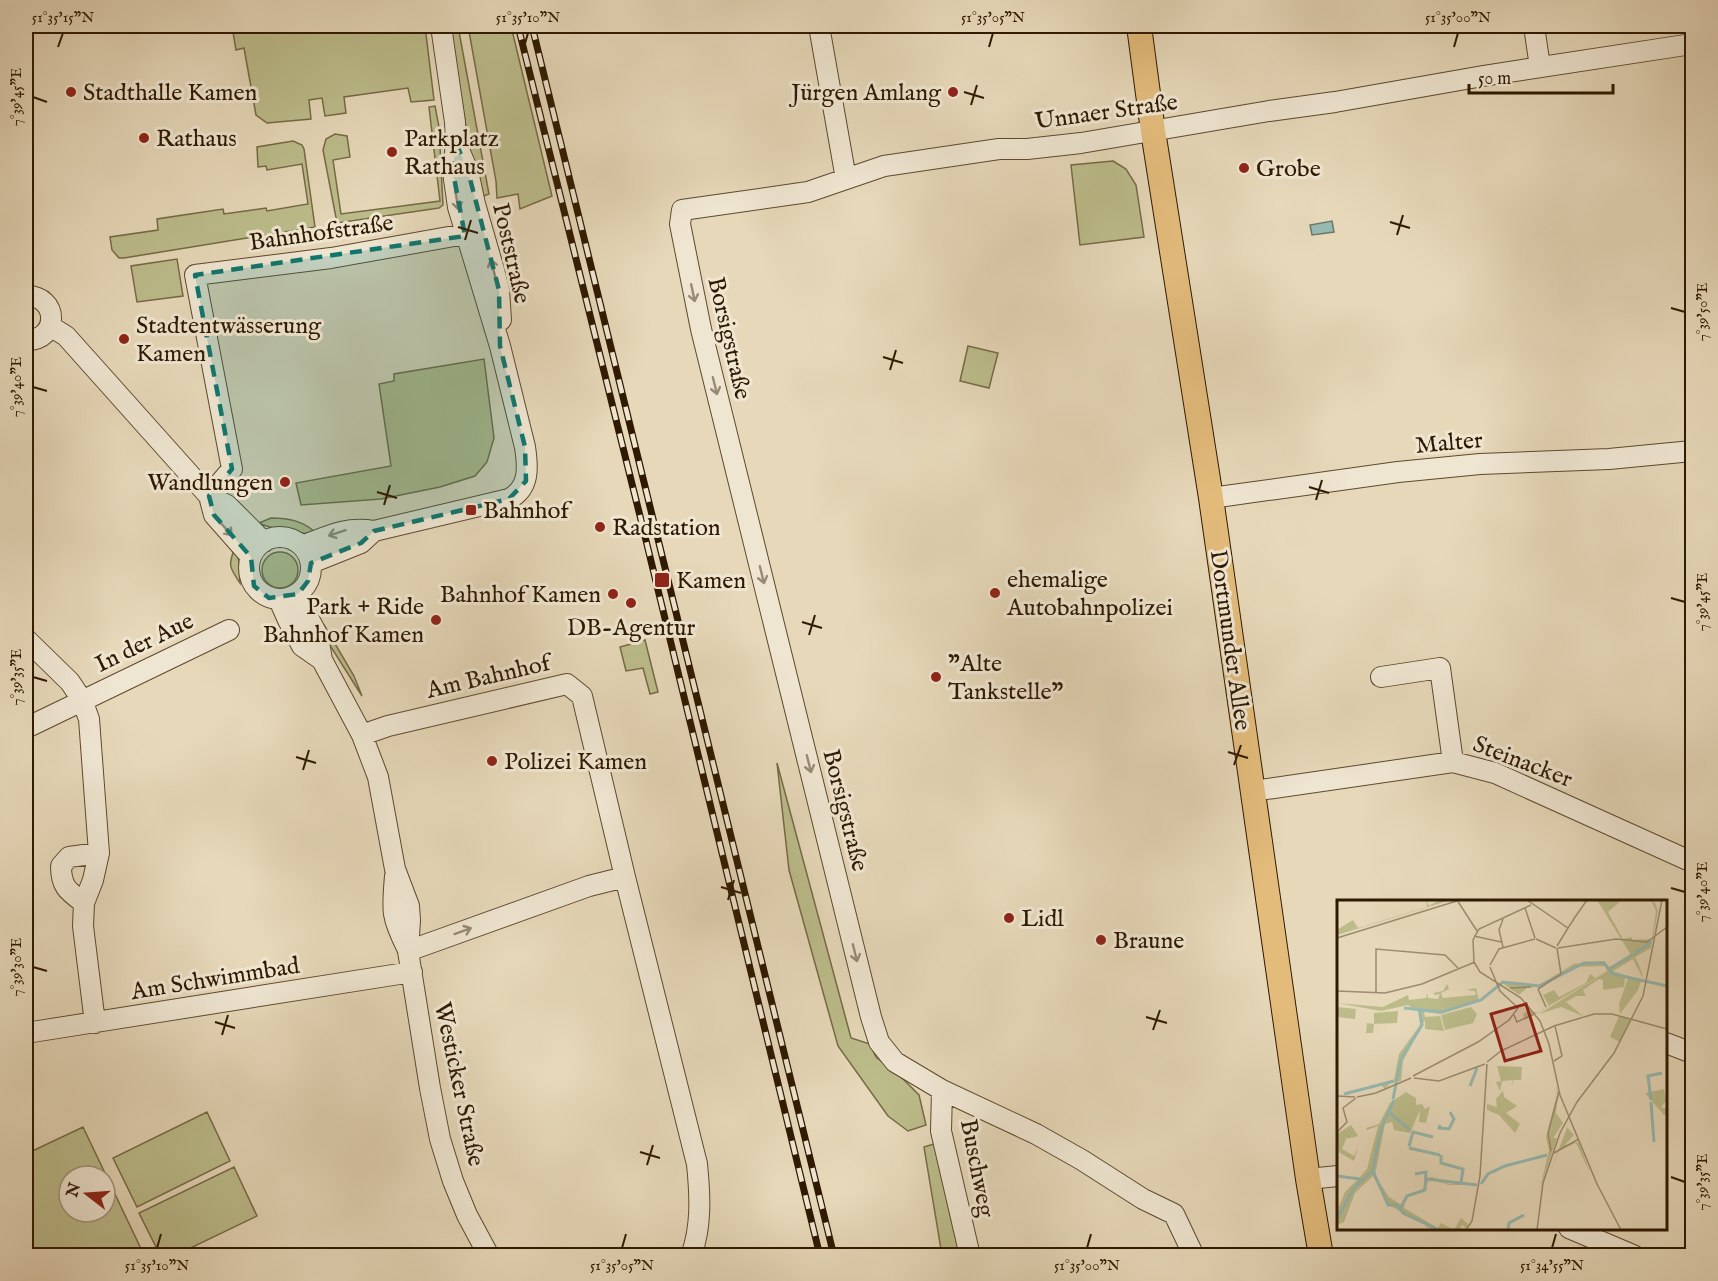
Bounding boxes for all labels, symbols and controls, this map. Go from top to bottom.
text: 51°35'15"N [32,8,94,27]
text: 51°35'10"N [496,8,560,27]
text: 51°35'05"N [961,8,1025,27]
text: 51°35'00"N [1425,8,1491,27]
scale bar [1469,57,1613,95]
text: 7°39'45"E [7,68,26,126]
text: 50 m [1478,68,1511,91]
place label: Stadthalle Kamen [83,78,258,109]
place label: Jürgen Amlang [788,78,942,109]
marker: Stadthalle Kamen [64,85,78,99]
marker: Jürgen Amlang [946,85,960,99]
street label: Unnaer Straße [1033,87,1180,138]
place label: Rathaus [156,124,237,155]
place label: Parkplatz Rathaus [404,124,499,183]
marker: Rathaus [137,131,151,145]
marker: Parkplatz Rathaus [385,145,399,159]
place label: Grobe [1256,154,1321,185]
marker: Grobe [1237,161,1251,175]
one-way arrow [452,190,463,210]
street label: Poststraße [484,200,537,307]
street label: Bahnhofstraße [247,208,395,259]
one-way arrow [487,259,498,278]
street label: Borsigstraße [699,274,758,403]
one-way arrow [688,283,699,302]
text: 7°39'50"E [1693,283,1712,341]
place label: Stadtentwässerung Kamen [136,311,322,370]
marker: Stadtentwässerung Kamen [117,332,131,346]
text: 7°39'40"E [7,357,26,417]
one-way arrow [709,376,721,395]
street label: Malter [1414,425,1484,462]
place label: Wandlungen [147,468,273,499]
marker: Wandlungen [278,475,292,489]
place label: Bahnhof [483,496,573,527]
marker: Bahnhof [464,503,478,517]
place label: Radstation [612,513,721,544]
marker: Radstation [593,520,607,534]
one-way arrow [219,521,233,536]
one-way arrow [328,528,347,539]
street label: Dortmunder Allee [1202,548,1258,732]
one-way arrow [756,565,768,584]
place label: ehemalige Autobahnpolizei [1006,565,1173,624]
place label: Kamen [676,566,746,597]
marker: Kamen [653,571,671,589]
text: 7°39'45"E [1693,573,1712,631]
place label: Bahnhof Kamen [440,580,601,611]
marker: ehemalige Autobahnpolizei [988,586,1002,600]
marker: Bahnhof Kamen [606,587,620,601]
place label: Park + Ride Bahnhof Kamen [263,592,424,651]
marker: DB-Agentur [624,596,638,610]
street label: In der Aue [90,606,199,680]
marker: Park + Ride Bahnhof Kamen [429,613,443,627]
place label: DB-Agentur [567,613,695,644]
street label: Am Bahnhof [422,647,557,707]
text: 7°39'35"E [7,649,26,705]
place label: "Alte Tankstelle" [948,649,1063,708]
marker: "Alte Tankstelle" [929,670,943,684]
street label: Steinacker [1468,729,1577,796]
street label: Borsigstraße [814,746,875,875]
place label: Polizei Kamen [504,747,647,778]
marker: Polizei Kamen [485,754,499,768]
one-way arrow [803,754,815,773]
text: 7°39'40"E [1693,862,1712,922]
inset map [1337,900,1667,1230]
place label: Lidl [1021,904,1064,935]
marker: Lidl [1002,911,1016,925]
one-way arrow [453,925,472,936]
place label: Braune [1113,926,1184,957]
marker: Braune [1094,933,1108,947]
text: 7°39'30"E [7,938,26,996]
one-way arrow [850,944,862,963]
street label: Am Schwimmbad [128,951,302,1008]
street label: Westicker Straße [426,999,491,1169]
street label: Buschweg [952,1117,1001,1221]
text: 7°39'35"E [1693,1154,1712,1210]
north arrow [57,1164,117,1224]
text: N [63,1181,86,1201]
text: 51°35'10"N [125,1256,189,1275]
text: 51°35'05"N [590,1256,654,1275]
text: 51°35'00"N [1054,1256,1120,1275]
text: 51°34'55"N [1520,1256,1584,1275]

